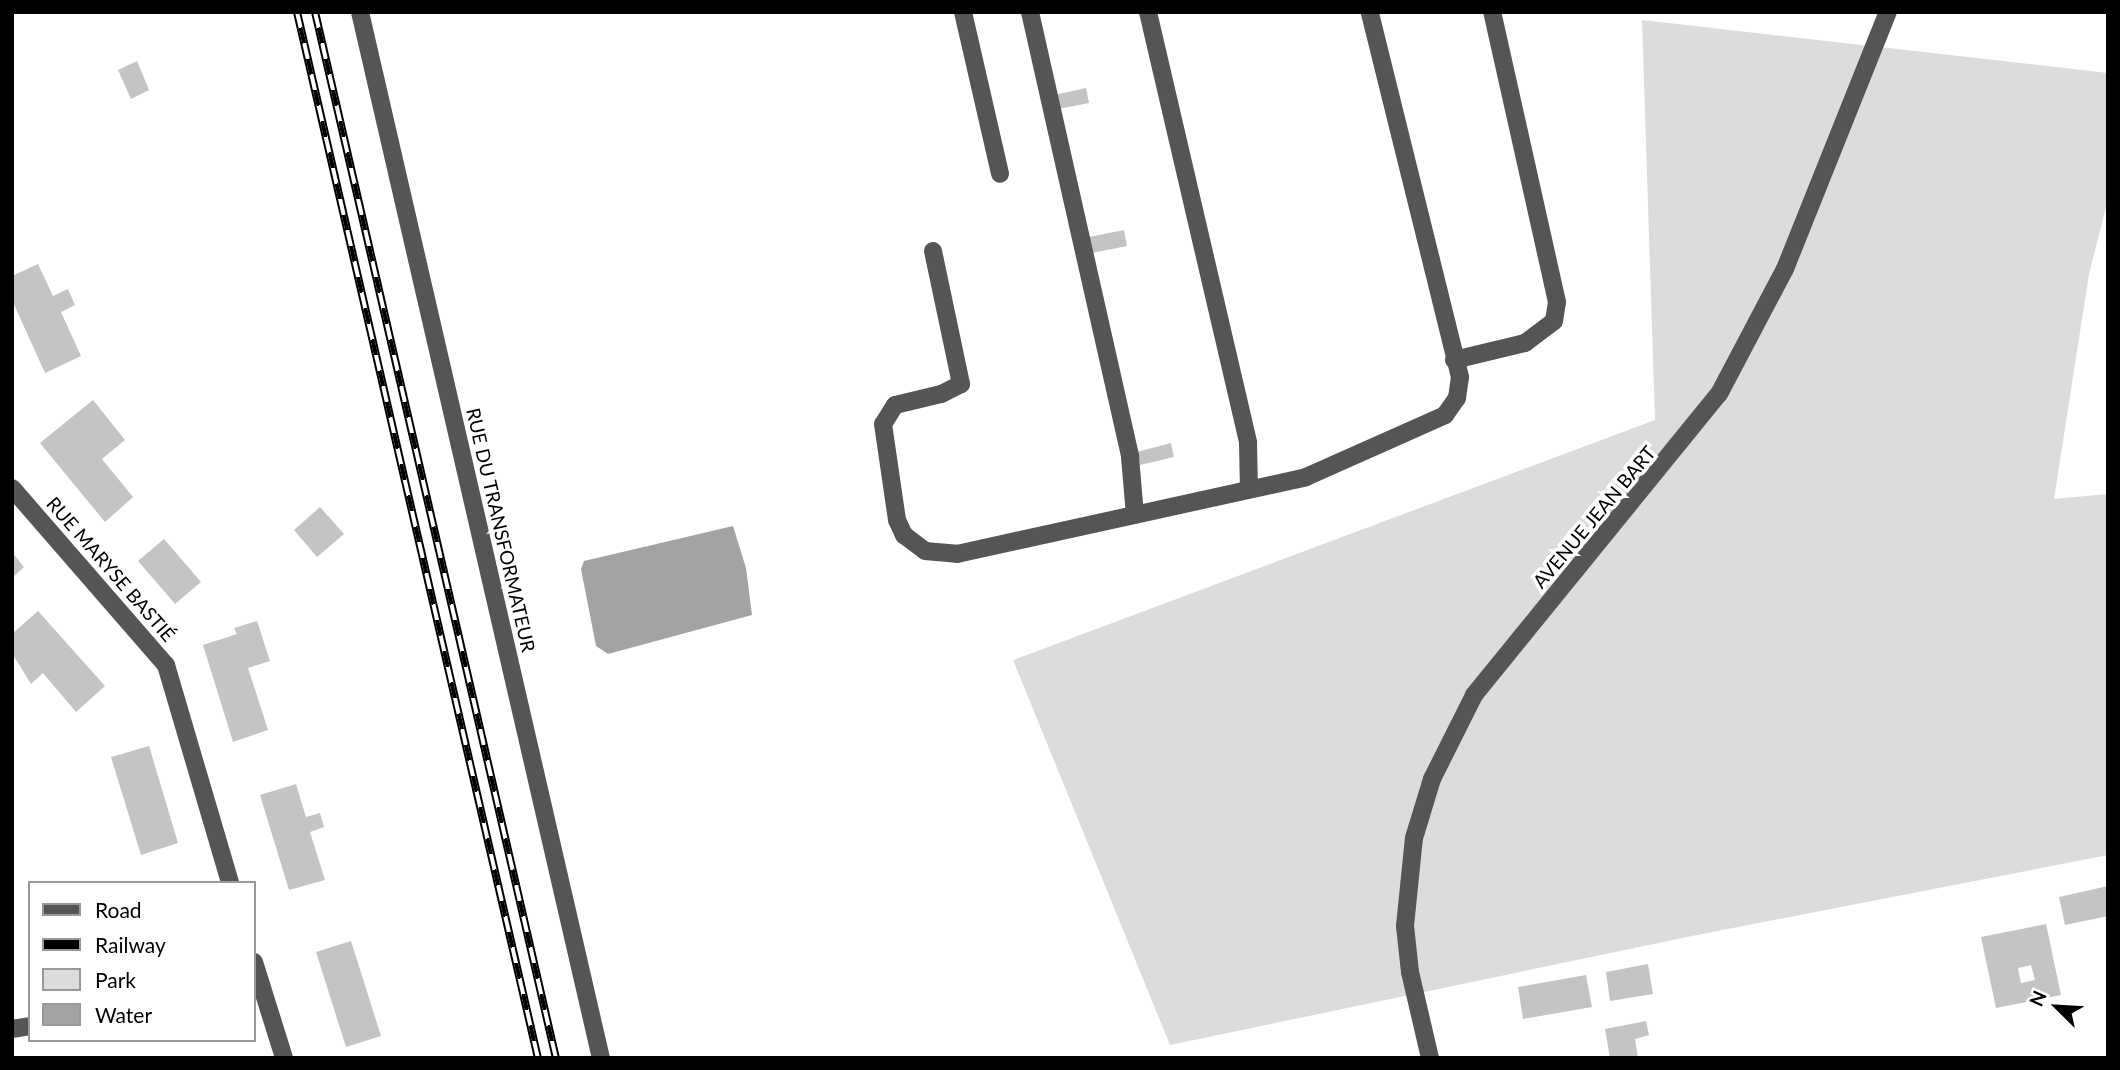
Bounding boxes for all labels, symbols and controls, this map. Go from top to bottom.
street label: RUE DU TRANSFORMATEUR [462,405,540,655]
street label: AVENUE JEAN BART [1528,441,1660,593]
street label: RUE MARYSE BASTIÉ [42,492,180,646]
legend [28,881,256,1042]
text: Road [95,897,142,922]
text: Railway [95,932,166,957]
text: Park [95,967,136,992]
north arrow [2022,972,2092,1042]
text: N [2024,987,2051,1010]
text: Water [95,1002,152,1027]

